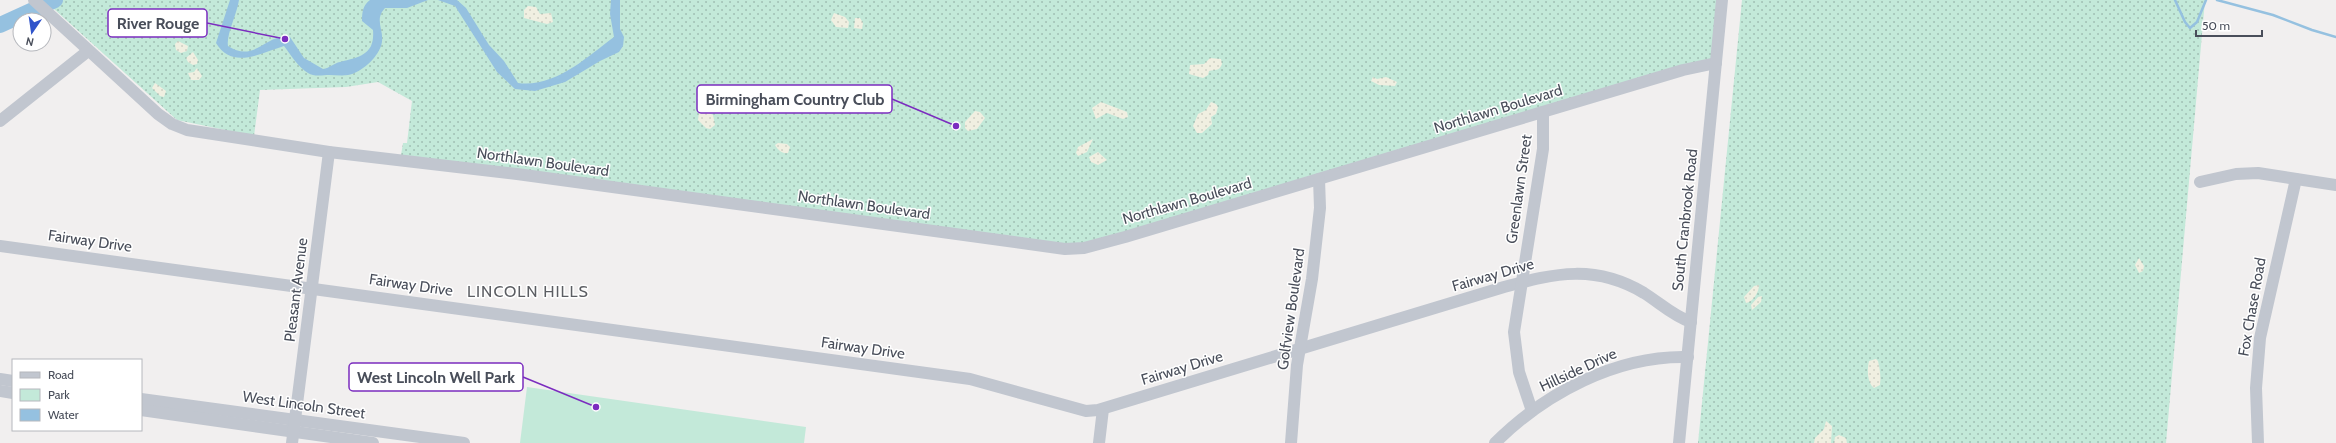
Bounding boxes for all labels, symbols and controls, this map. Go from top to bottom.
callout: River Rouge [108,9,207,37]
north arrow [12,12,52,52]
scale bar [2196,12,2262,38]
text: River Rouge [117,14,199,33]
text: 50 m [2202,18,2230,33]
text: N [24,34,35,49]
street label: Northlawn Boulevard [1432,81,1564,137]
callout: Birmingham Country Club [697,85,892,113]
text: Birmingham Country Club [705,90,885,109]
street label: Greenlawn Street [1502,133,1536,245]
street label: Northlawn Boulevard [476,144,610,180]
street label: South Cranbrook Road [1669,148,1701,292]
street label: Northlawn Boulevard [1120,174,1254,228]
street label: Northlawn Boulevard [797,187,931,223]
street label: Fairway Drive [47,226,133,256]
street label: Pleasant Avenue [281,237,311,343]
street label: Golfview Boulevard [1274,247,1308,371]
street label: Fairway Drive [1450,255,1536,295]
street label: Fox Chase Road [2234,256,2270,358]
street label: Fairway Drive [368,270,454,300]
district label: LINCOLN HILLS [467,282,589,301]
street label: Fairway Drive [820,333,906,363]
street label: Hillside Drive [1537,344,1620,396]
street label: Fairway Drive [1139,347,1225,389]
legend [12,359,142,431]
callout: West Lincoln Well Park [349,363,523,391]
text: Road [48,367,74,382]
text: West Lincoln Well Park [357,368,515,387]
text: Park [48,387,70,402]
street label: West Lincoln Street [241,387,367,423]
text: Water [48,407,79,422]

